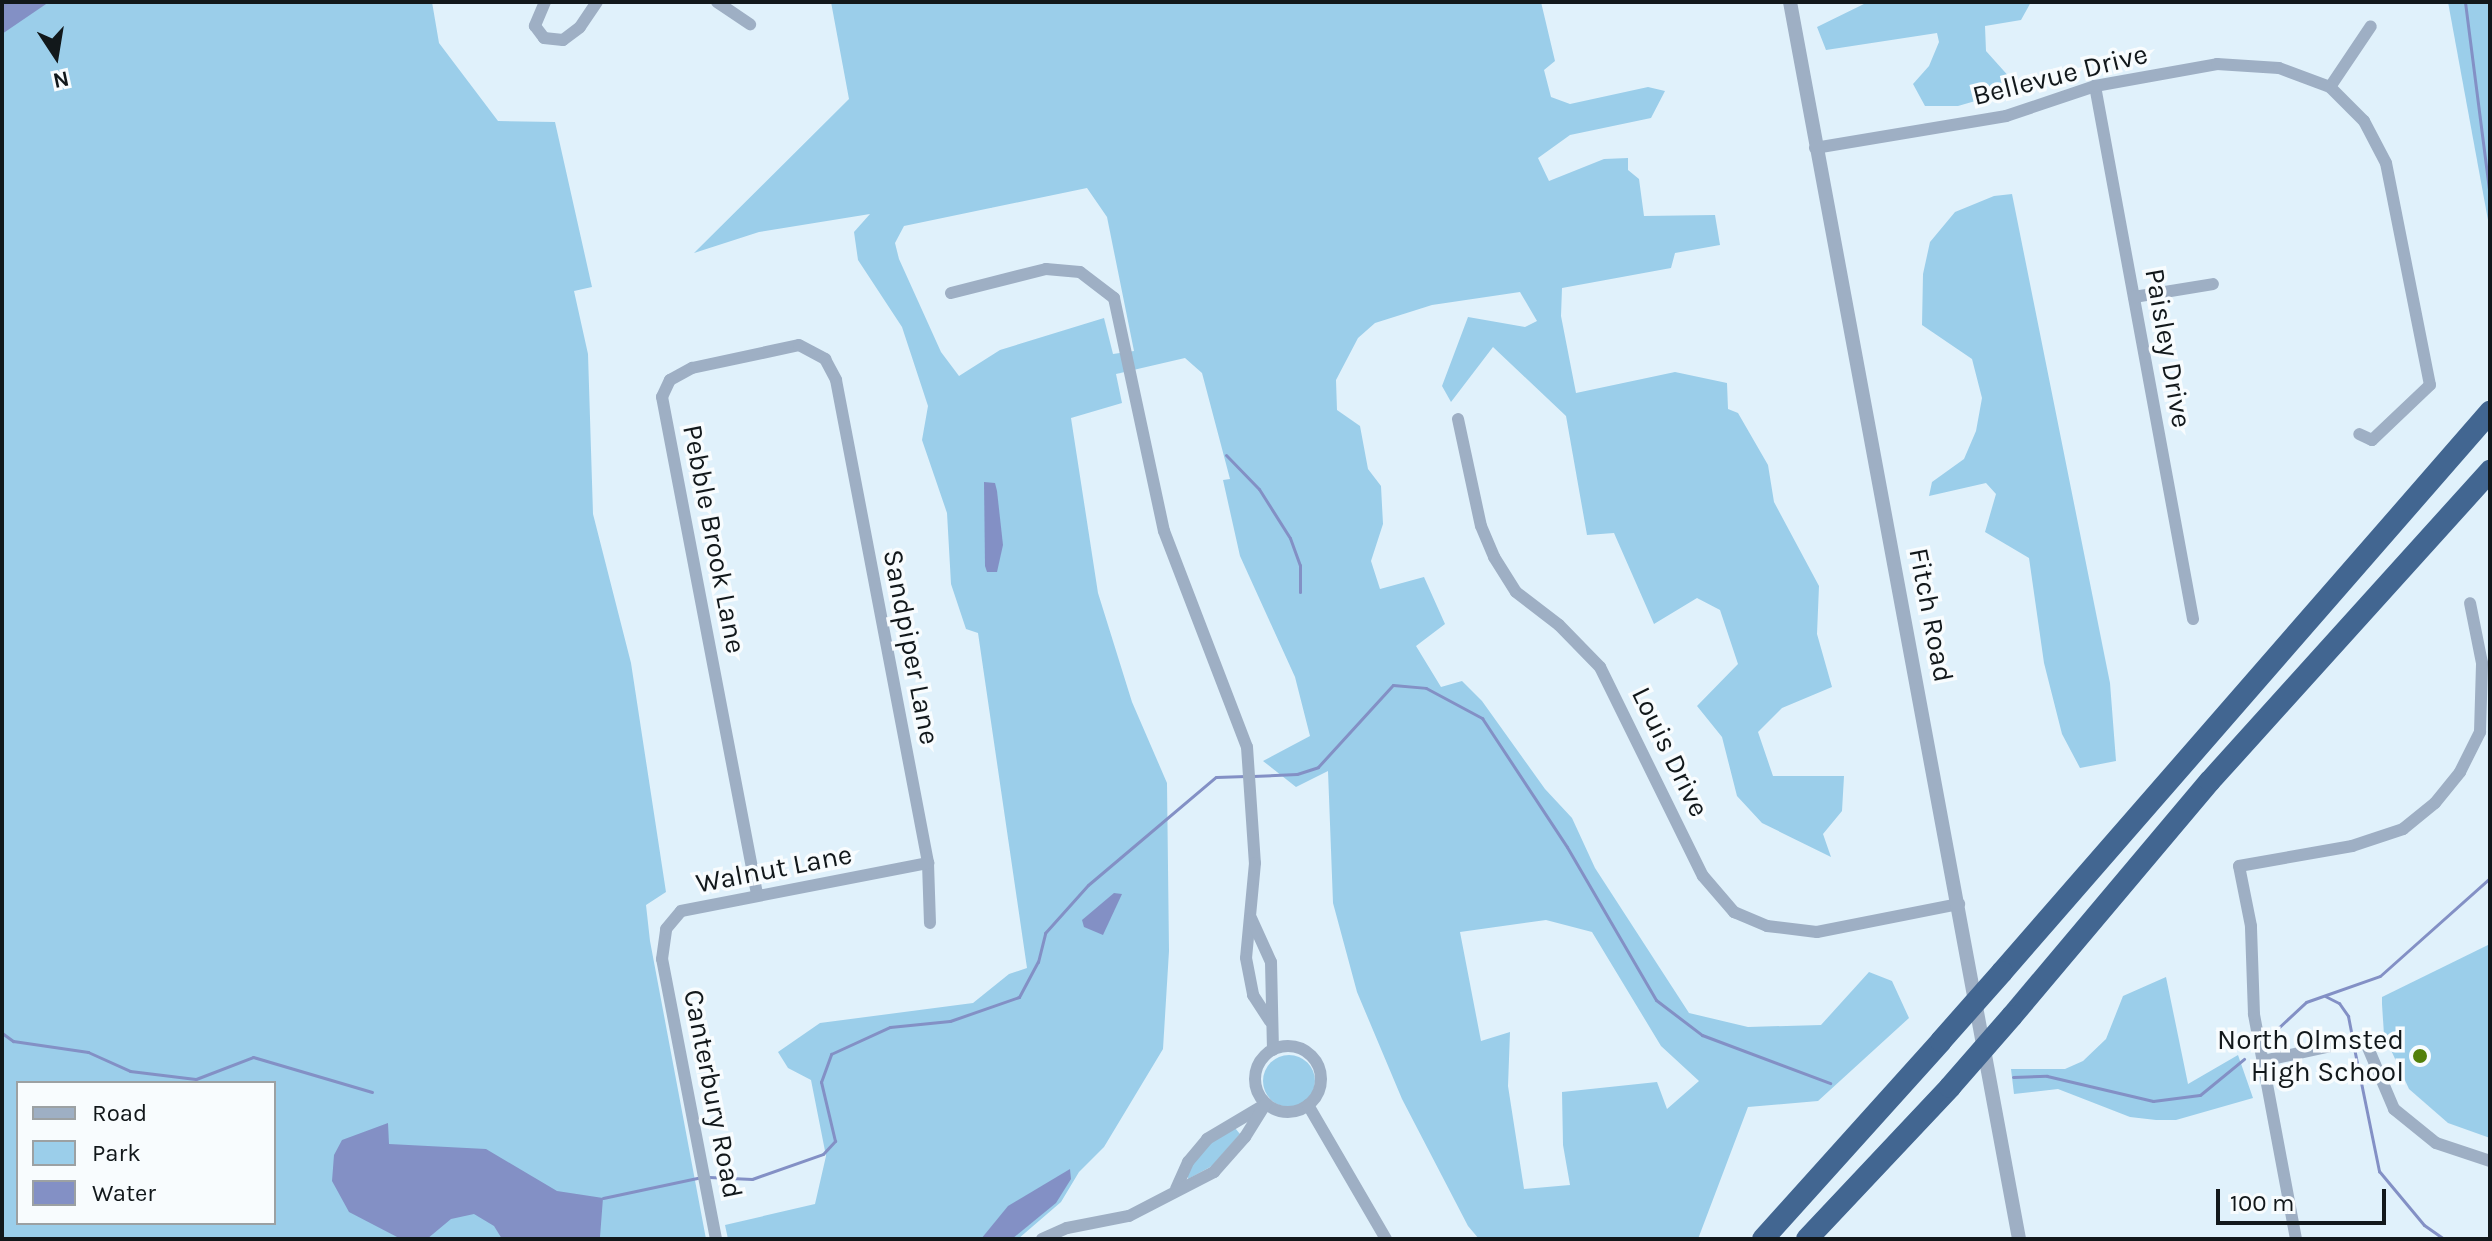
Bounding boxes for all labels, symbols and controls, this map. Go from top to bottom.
north arrow [16,16,96,96]
street label: Bellevue Drive [1969,37,2151,113]
text: N [51,65,71,94]
street label: Paisley Drive [2137,266,2199,430]
street label: Pebble Brook Lane [675,422,753,656]
street label: Fitch Road [1902,545,1960,685]
street label: Sandpiper Lane [876,547,946,747]
street label: Louis Drive [1624,682,1716,822]
street label: Walnut Lane [693,837,855,901]
street label: Canterbury Road [676,987,750,1201]
place label: North Olmsted High School [2217,1023,2404,1089]
marker: North Olmsted High School [2411,1047,2429,1065]
legend [16,1081,276,1225]
text: Road [92,1099,147,1127]
text: Park [92,1139,141,1167]
scale bar [2220,1173,2390,1223]
text: Water [92,1179,156,1207]
text: 100 m [2230,1189,2295,1217]

